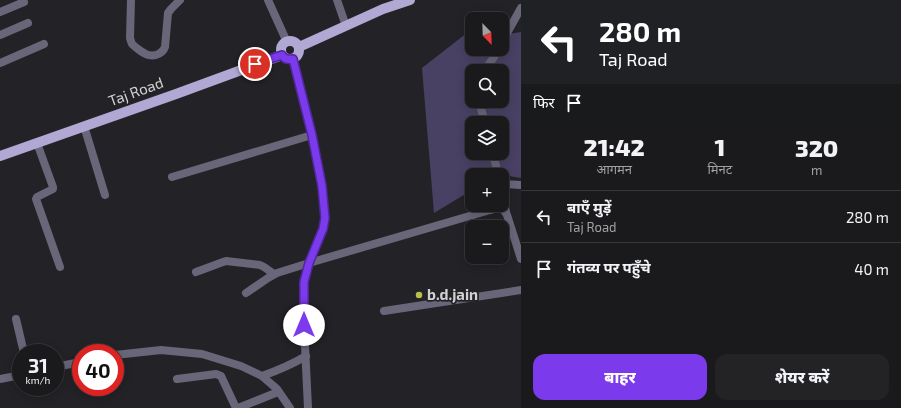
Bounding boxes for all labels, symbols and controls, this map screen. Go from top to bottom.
north arrow [465,12,509,56]
map controls [465,12,509,264]
text: 280 m [599,14,681,48]
icon: left [533,16,585,68]
pin [238,47,272,81]
text: Taj Road [599,48,668,70]
icon: arrive [244,53,266,75]
button: search [465,64,509,108]
street label: Taj Road [106,73,166,110]
icon: arrive [563,92,585,114]
text: फिर [533,93,555,111]
button: layers [465,116,509,160]
text: 21:42 [584,132,645,161]
text: 1 [714,132,725,161]
text: 320 [795,133,838,162]
text: आगमन [596,161,632,177]
text: मिनट [707,161,732,177]
text: m [811,162,822,178]
button: + [465,168,509,212]
text: बाएँ मुड़ें [567,198,611,216]
icon: left [533,206,555,228]
text: 280 m [846,208,889,226]
text: Taj Road [567,219,617,235]
button: − [465,220,509,264]
icon: arrive [533,258,555,280]
text: गंतव्य पर पहुँचे [567,258,651,276]
text: 40 m [854,260,889,278]
place label: b.d.jain [427,285,478,303]
marker: b.d.jain [414,290,424,300]
position arrow [283,304,325,346]
speed limit sign: 40 [72,344,124,396]
text: 31 [28,353,48,377]
button: बाहर [533,354,707,400]
button: शेयर करें [715,354,889,400]
text: km/h [26,374,50,386]

